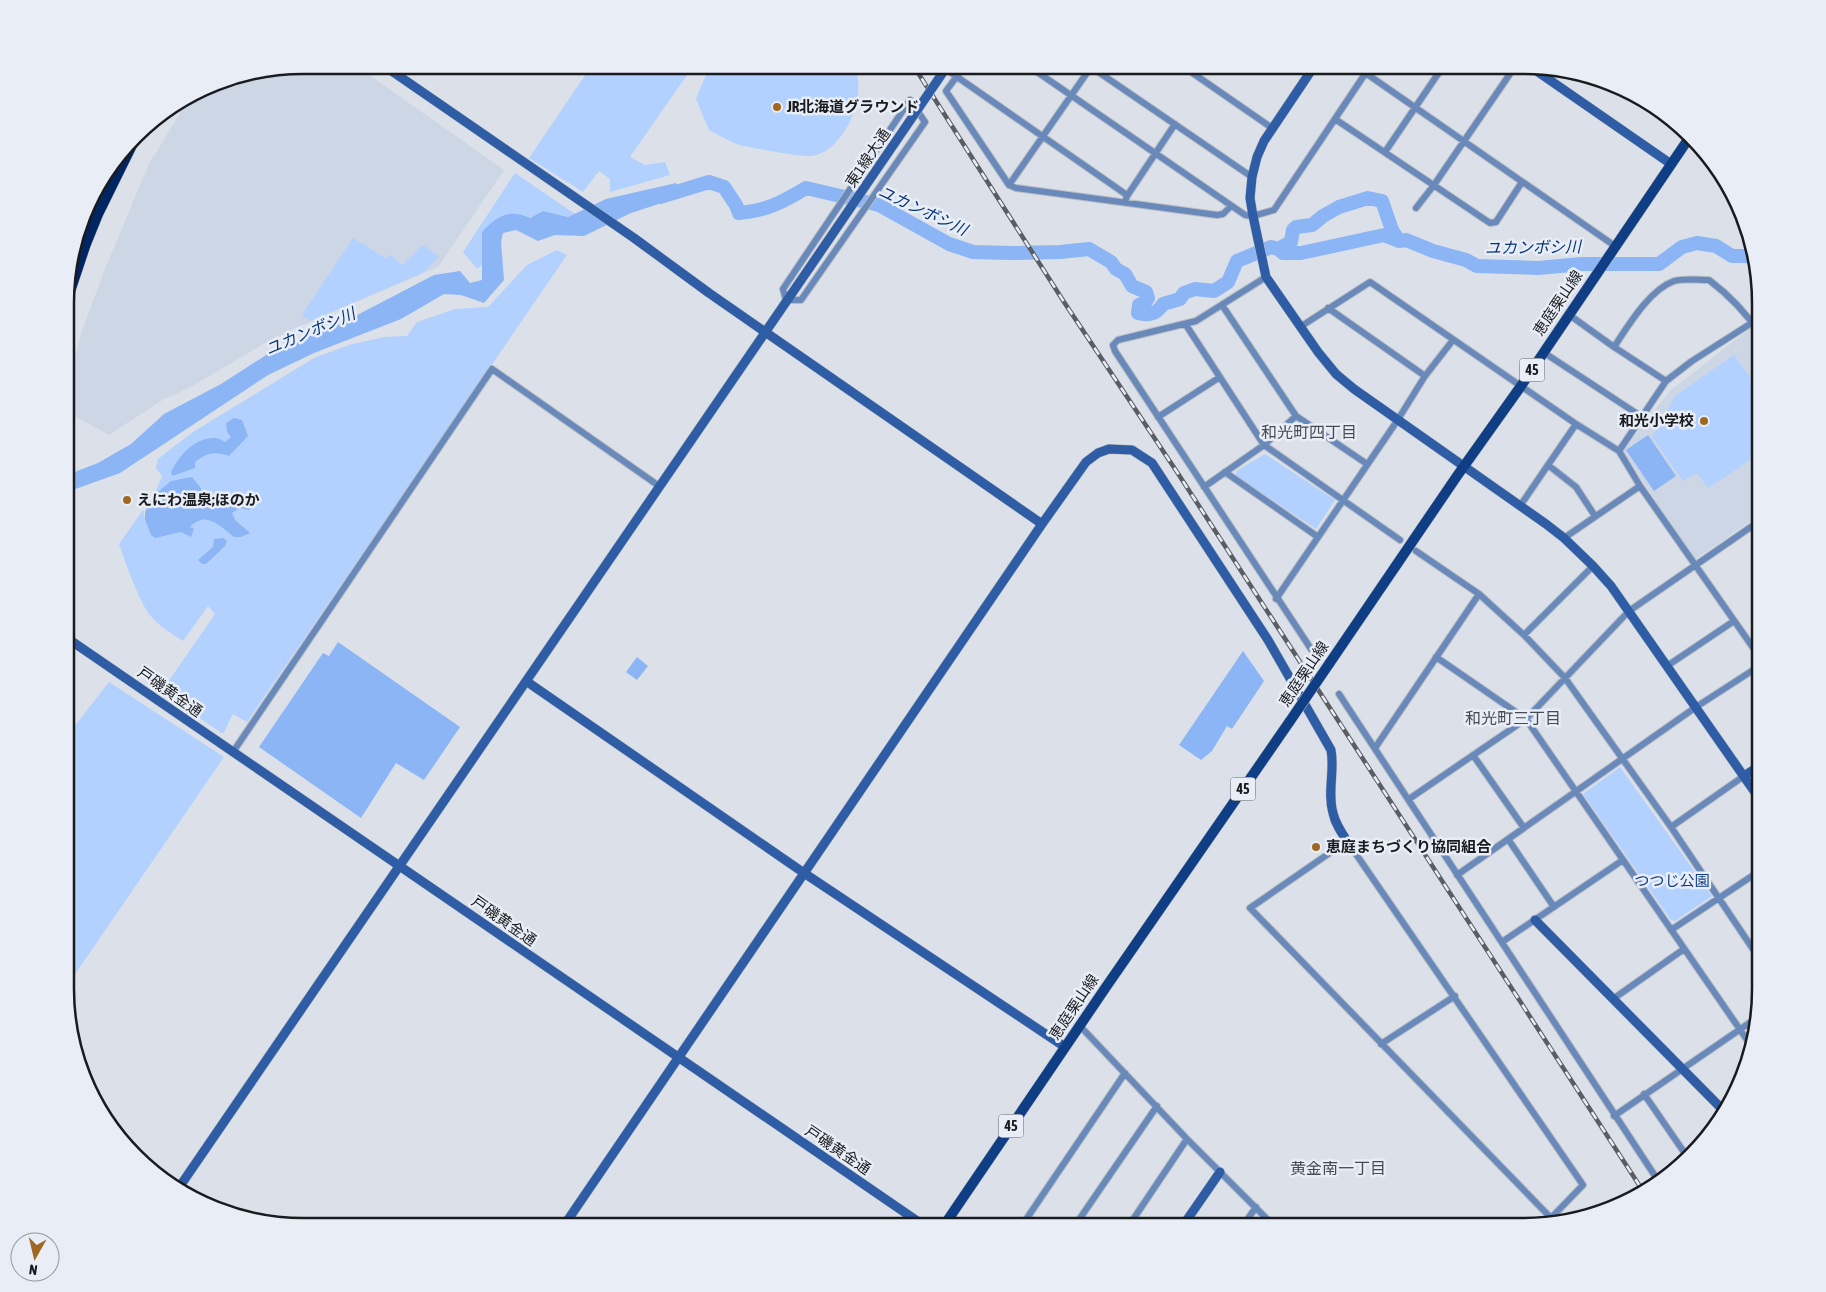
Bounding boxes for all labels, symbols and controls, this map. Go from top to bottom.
place label: JR北海道グラウンド [786,98,919,115]
marker: JR北海道グラウンド [771,101,783,113]
street label: 東1線大通 [842,125,893,190]
water label: ユカンボシ川 [876,182,972,239]
water label: ユカンボシ川 [1485,237,1583,257]
street label: 恵庭栗山線 [1530,267,1586,339]
water label: ユカンボシ川 [262,303,360,358]
road number: 45 [1520,358,1544,382]
place label: 和光小学校 [1619,412,1694,429]
marker: 和光小学校 [1698,415,1710,427]
district label: 和光町四丁目 [1261,423,1357,441]
place label: えにわ温泉;ほのか [137,491,260,508]
marker: えにわ温泉;ほのか [121,494,133,506]
street label: 恵庭栗山線 [1276,638,1332,710]
street label: 戸磯黄金通 [135,663,206,720]
district label: 和光町三丁目 [1465,709,1561,727]
road number: 45 [1230,778,1256,801]
place label: 恵庭まちづくり協同組合 [1326,838,1492,855]
marker: 恵庭まちづくり協同組合 [1310,841,1322,853]
park label: つつじ公園 [1634,872,1710,889]
street label: 戸磯黄金通 [469,892,540,949]
street label: 恵庭栗山線 [1046,971,1102,1043]
road number: 45 [998,1114,1024,1138]
street label: 戸磯黄金通 [802,1122,874,1178]
district label: 黄金南一丁目 [1290,1159,1386,1177]
north arrow [10,1232,60,1282]
text: N [28,1261,38,1278]

